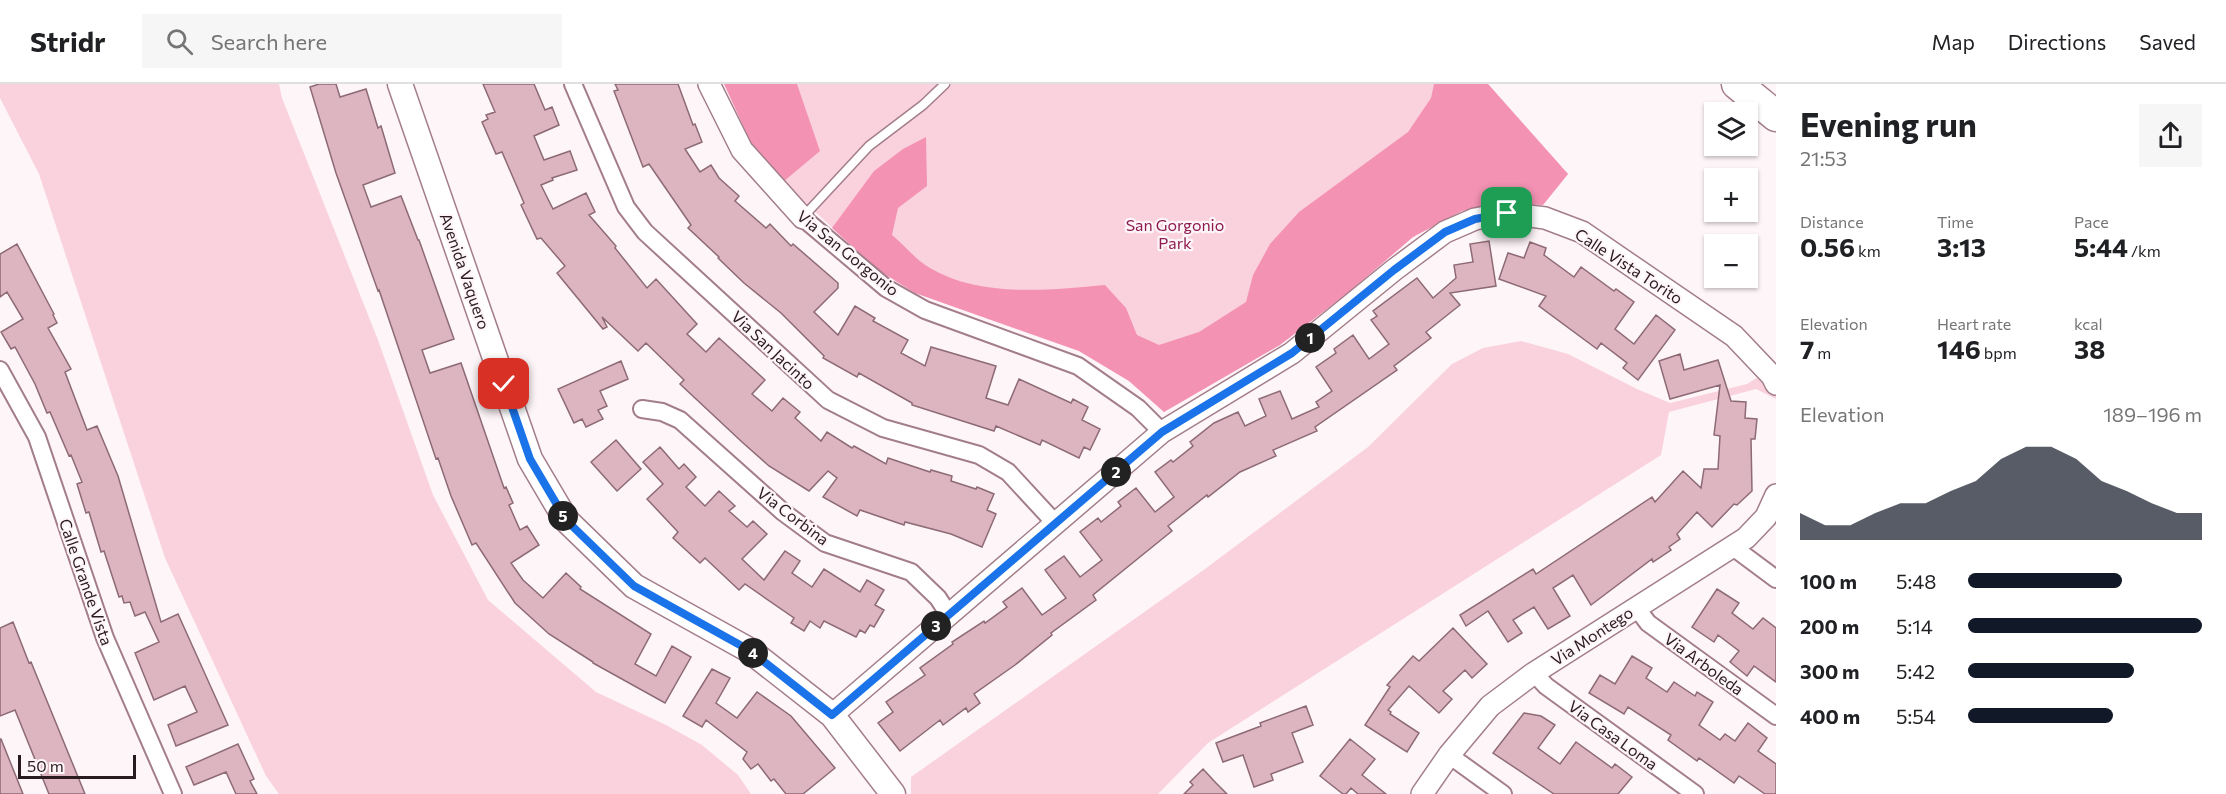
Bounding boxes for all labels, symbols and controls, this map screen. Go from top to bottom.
search box [142,14,562,68]
text: Stridr [30,24,106,58]
icon: search [163,25,196,58]
text: Search here [211,28,327,55]
text: Map [1932,29,1975,54]
text: Directions [2008,29,2106,54]
text: Saved [2139,29,2196,54]
map controls [1704,102,1758,288]
button: layers [1704,102,1758,156]
text: Evening run [1800,103,1977,144]
button: share [2139,104,2202,167]
text: 21:53 [1800,146,1847,170]
button: + [1704,168,1758,222]
pin [1481,187,1532,238]
icon: arrive [1490,196,1523,229]
street label: Via San Gorgonio [794,206,903,299]
street label: Avenida Vaquero [437,210,494,331]
text: Distance [1800,212,1864,231]
text: Time [1937,212,1974,231]
text: Pace [2074,212,2109,231]
park label: San Gorgonio Park [1126,215,1224,252]
street label: Calle Vista Torito [1572,224,1687,307]
text: 0.56 [1800,231,1855,262]
text: 3:13 [1937,231,1986,262]
text: 5:44 [2074,231,2128,262]
button: − [1704,234,1758,288]
text: km [1855,241,1881,260]
text: /km [2128,241,2161,260]
street label: Via San Jacinto [728,306,819,393]
text: Elevation [1800,314,1868,333]
text: Heart rate [1937,314,2011,333]
text: kcal [2074,314,2103,333]
pin: 1 [1295,323,1325,353]
text: 1 [1306,328,1314,347]
text: 7 [1800,333,1814,364]
text: 146 [1937,333,1981,364]
text: 38 [2074,333,2105,364]
text: m [1814,343,1831,362]
text: bpm [1981,343,2017,362]
pin [478,358,529,409]
icon: check [487,367,520,400]
text: Elevation [1800,402,1885,426]
text: 189–196 m [2103,402,2202,426]
pin: 2 [1101,457,1131,487]
text: 2 [1111,462,1121,481]
street label: Via Corbina [754,483,833,549]
pin: 5 [548,501,578,531]
text: 5 [558,506,568,525]
street label: Calle Grande Vista [56,516,117,648]
text: 100 m [1800,569,1857,593]
text: 5:48 [1896,569,1936,593]
street label: Via Montego [1547,602,1636,669]
pin: 3 [921,611,951,641]
text: 200 m [1800,614,1859,638]
text: 5:14 [1896,614,1933,638]
text: 3 [931,616,941,635]
street label: Via Arboleda [1661,629,1748,699]
pin: 4 [738,638,768,668]
text: 4 [748,643,758,662]
text: 300 m [1800,659,1860,683]
text: 5:42 [1896,659,1935,683]
street label: Via Casa Loma [1565,696,1662,773]
text: 400 m [1800,704,1860,728]
text: 5:54 [1896,704,1936,728]
scale bar [18,752,136,780]
text: 50 m [27,756,64,775]

